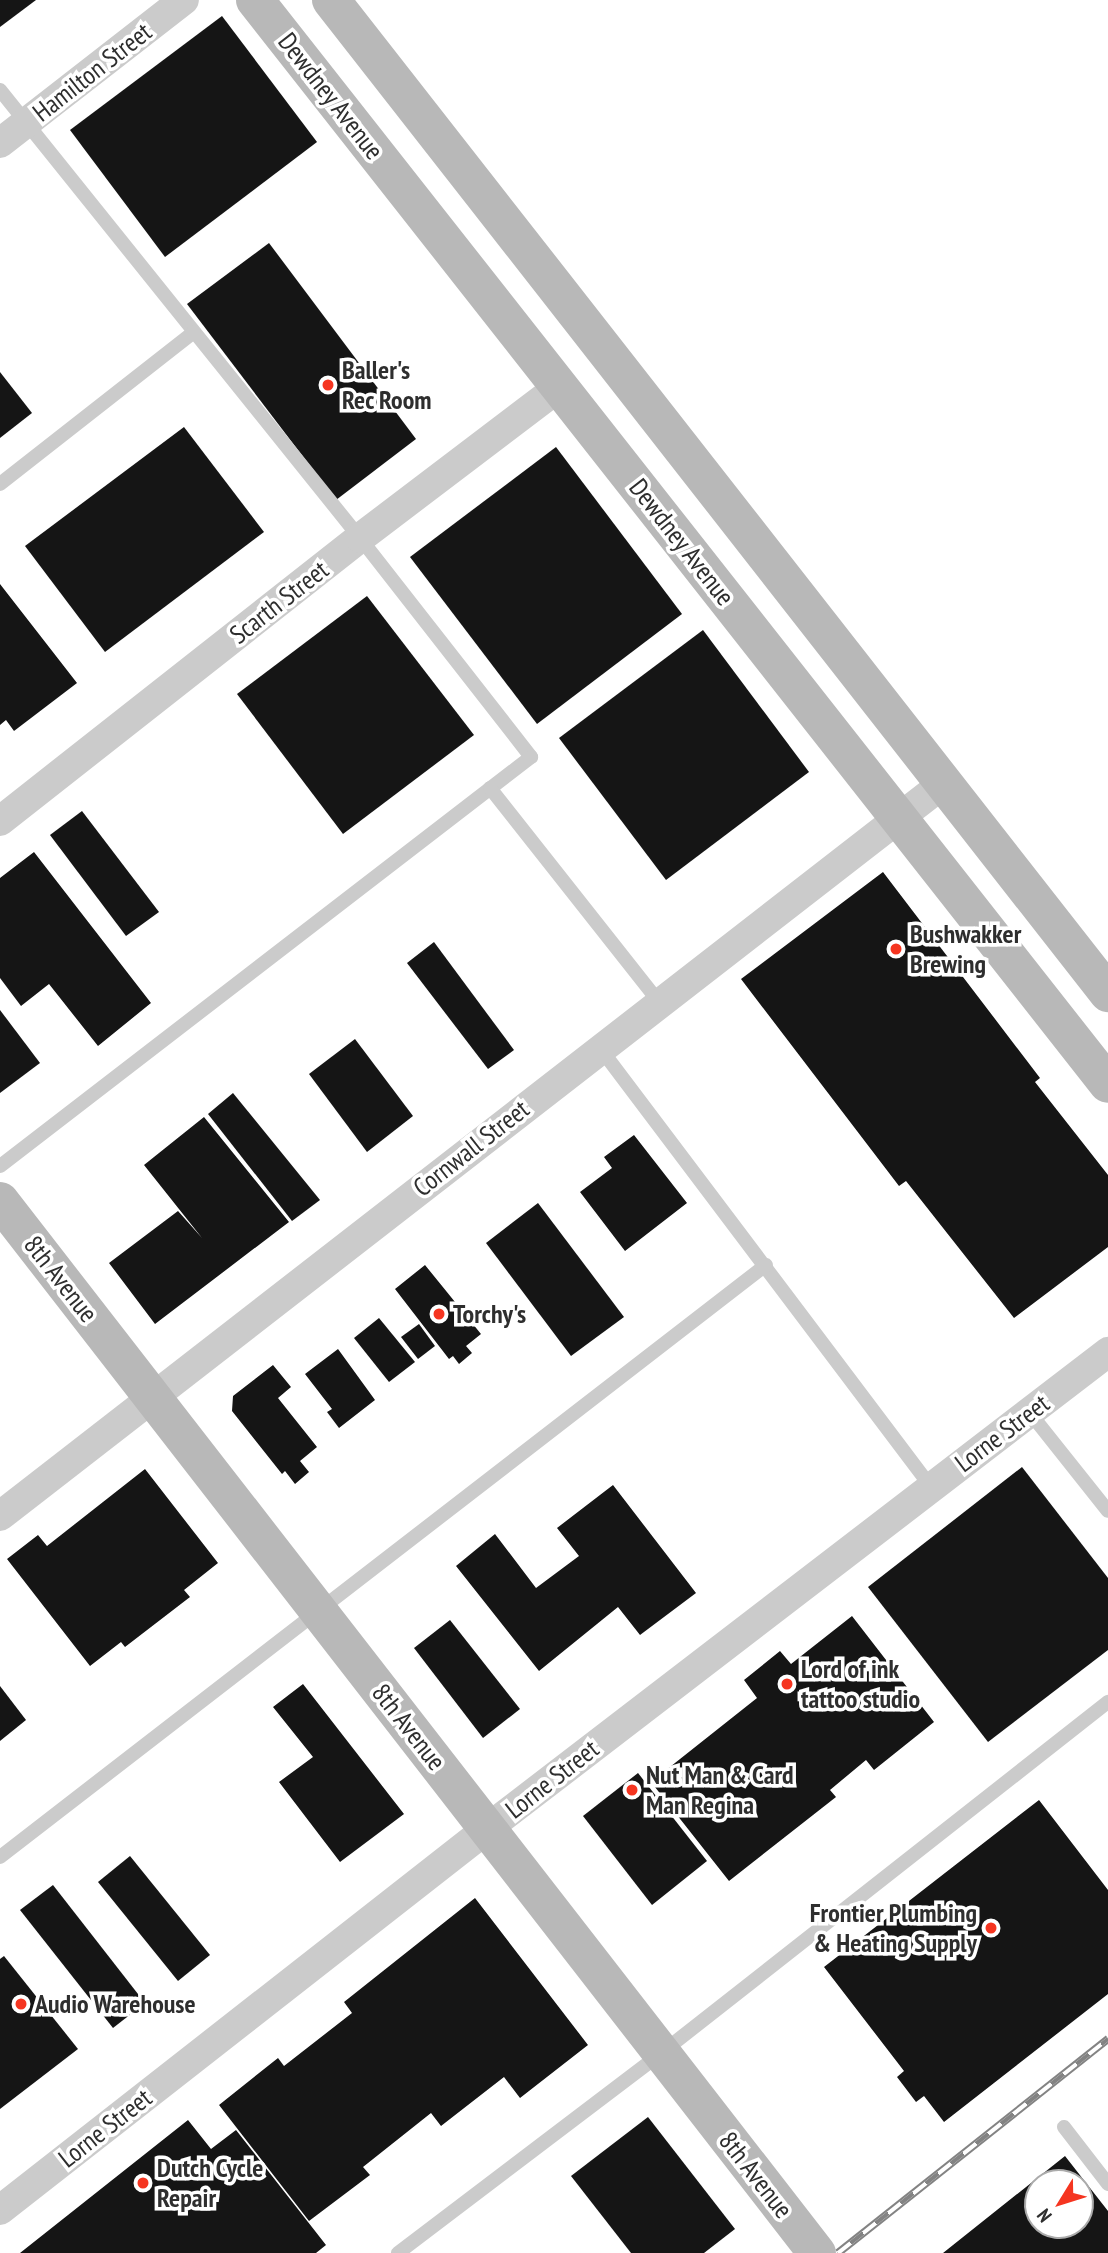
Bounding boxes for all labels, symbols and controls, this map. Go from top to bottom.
street label: Hamilton Street [26,16,158,128]
street label: Dewdney Avenue [271,26,391,166]
place label: Baller's Rec Room [342,354,432,416]
marker: Baller's Rec Room [320,377,336,393]
street label: Dewdney Avenue [622,472,742,612]
street label: Scarth Street [224,554,334,650]
place label: Bushwakker Brewing [910,918,1021,979]
marker: Bushwakker Brewing [888,941,904,957]
street label: Cornwall Street [407,1093,535,1203]
street label: 8th Avenue [17,1229,105,1329]
place label: Torchy's [453,1298,526,1330]
marker: Torchy's [431,1306,447,1322]
street label: Lorne Street [949,1388,1055,1478]
place label: Lord of ink tattoo studio [801,1653,920,1714]
marker: Lord of ink tattoo studio [779,1676,795,1692]
street label: 8th Avenue [365,1677,453,1777]
street label: Lorne Street [499,1733,605,1825]
place label: Nut Man & Card Man Regina [646,1759,794,1820]
marker: Nut Man & Card Man Regina [624,1782,640,1798]
place label: Frontier Plumbing & Heating Supply [810,1897,977,1958]
marker: Frontier Plumbing & Heating Supply [983,1920,999,1936]
place label: Audio Warehouse [35,1988,196,2020]
marker: Audio Warehouse [13,1996,29,2012]
street label: Lorne Street [52,2082,158,2174]
street label: 8th Avenue [712,2125,800,2225]
place label: Dutch Cycle Repair [157,2152,264,2214]
north arrow [1024,2169,1094,2239]
marker: Dutch Cycle Repair [135,2175,151,2191]
text: N [1031,2204,1057,2227]

